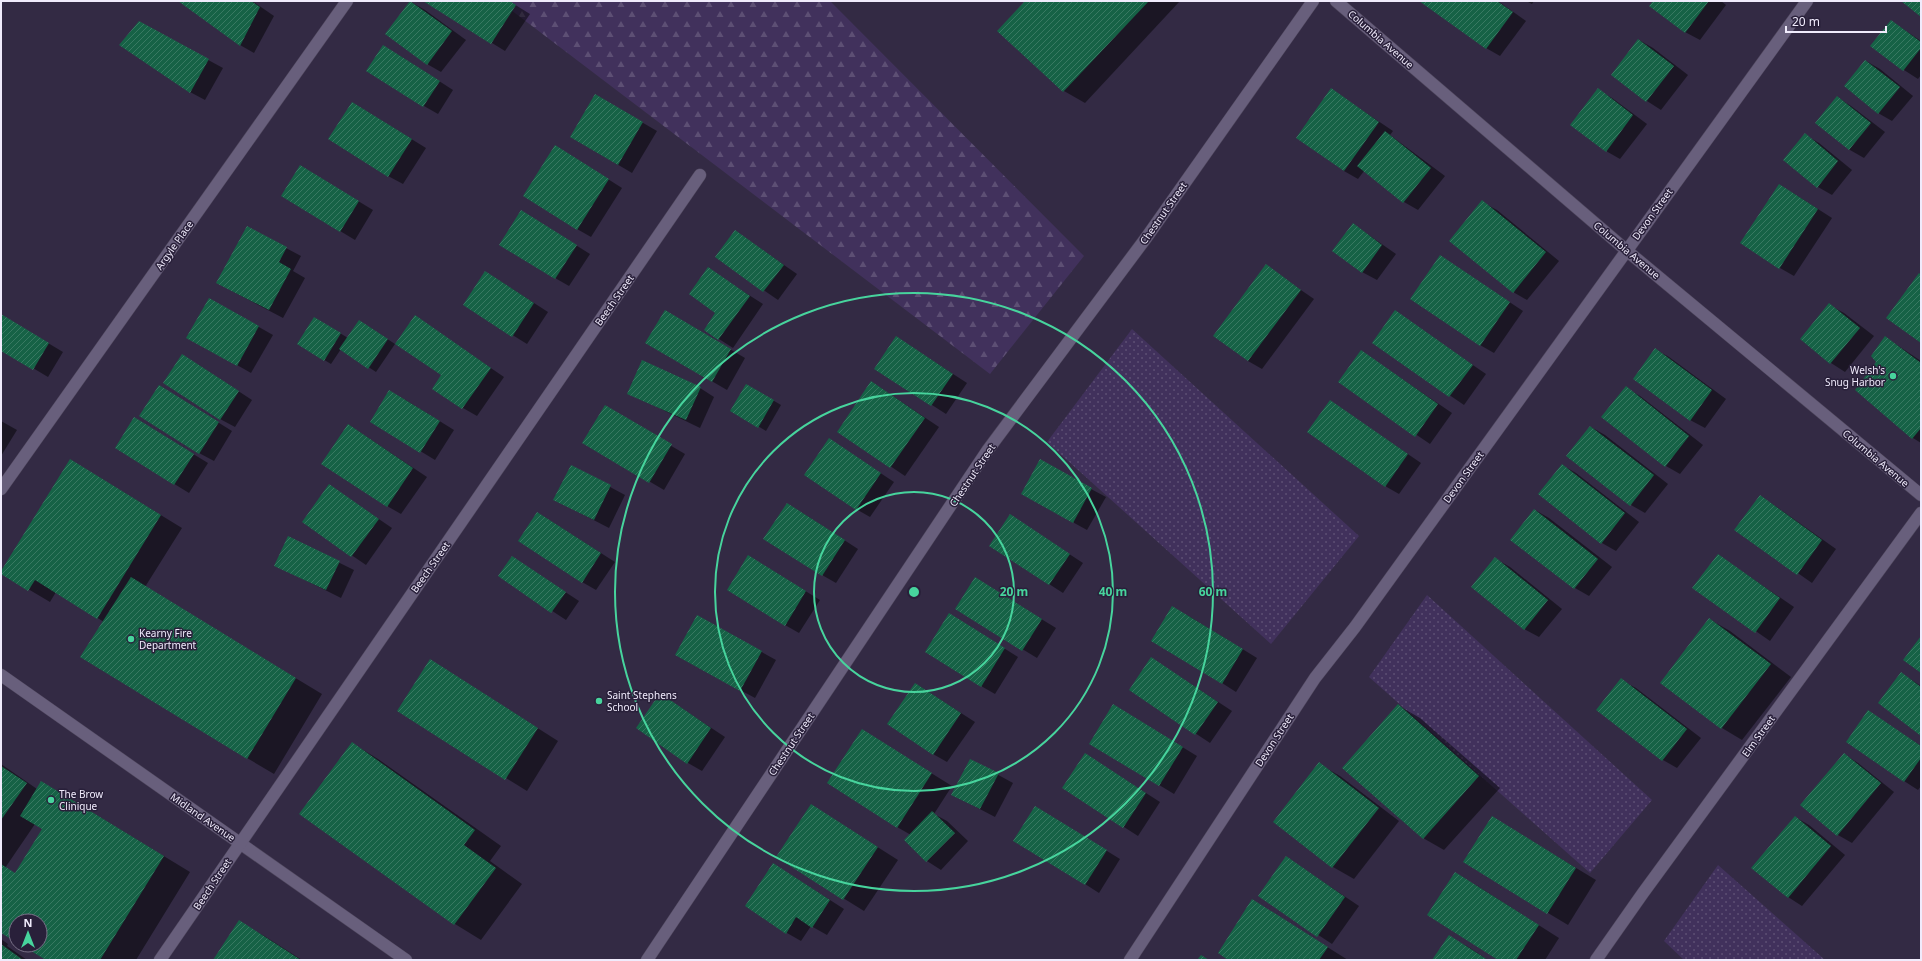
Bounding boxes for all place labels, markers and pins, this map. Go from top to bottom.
place label: Welsh's Snug Harbor [1825,363,1885,389]
marker: Welsh's Snug Harbor [1888,371,1898,381]
centre of rings [907,585,921,599]
place label: Kearny Fire Department [139,626,197,652]
marker: Kearny Fire Department [126,634,136,644]
place label: Saint Stephens School [607,688,677,714]
marker: Saint Stephens School [594,696,604,706]
place label: The Brow Clinique [59,787,103,813]
marker: The Brow Clinique [46,795,56,805]

